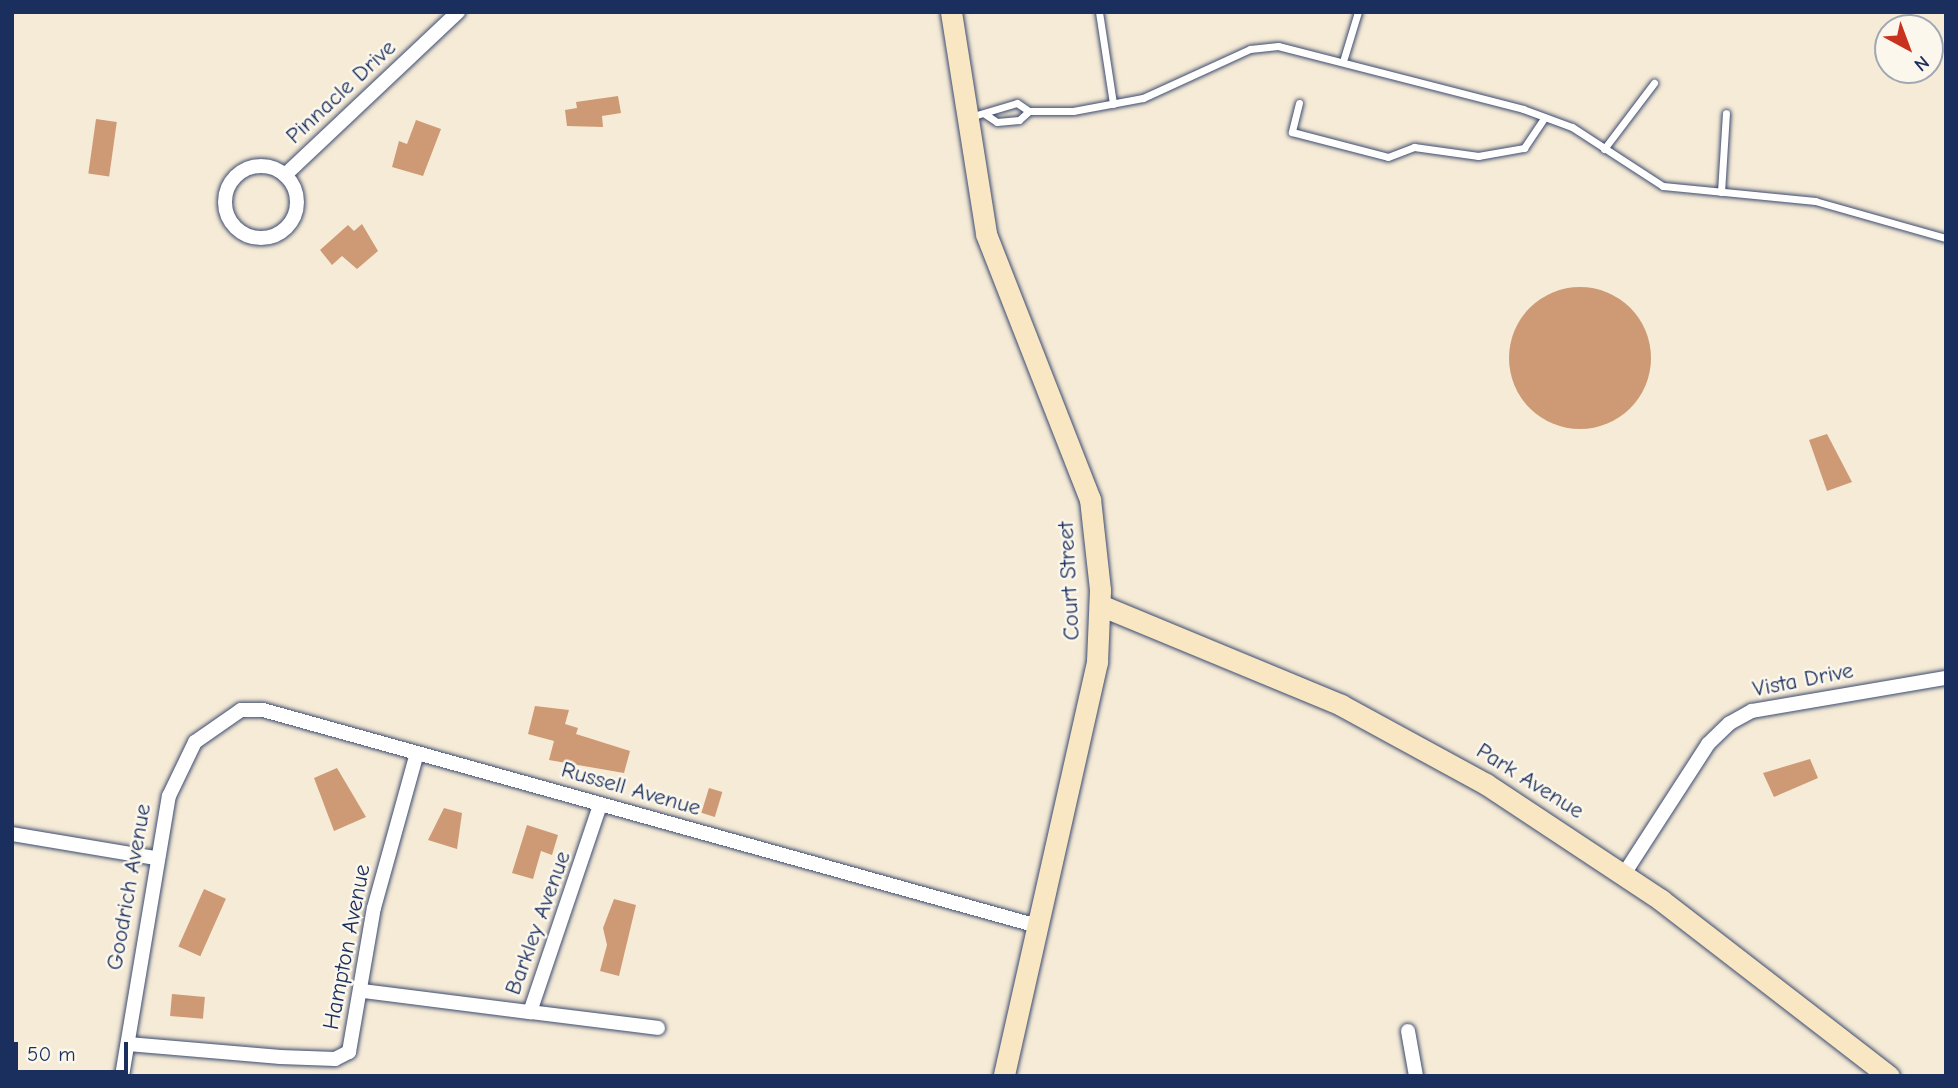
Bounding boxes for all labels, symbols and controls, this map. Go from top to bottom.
north arrow [1874,14,1944,84]
street label: Pinnacle Drive [280,34,402,150]
text: N [1910,51,1933,76]
street label: Court Street [1052,521,1086,641]
street label: Vista Drive [1750,657,1856,703]
street label: Park Avenue [1471,737,1589,825]
street label: Russell Avenue [558,756,704,822]
street label: Goodrich Avenue [101,802,157,972]
street label: Barkley Avenue [499,847,577,999]
street label: Hampton Avenue [317,862,377,1032]
scale bar [18,1028,131,1072]
text: 50 m [27,1042,76,1066]

